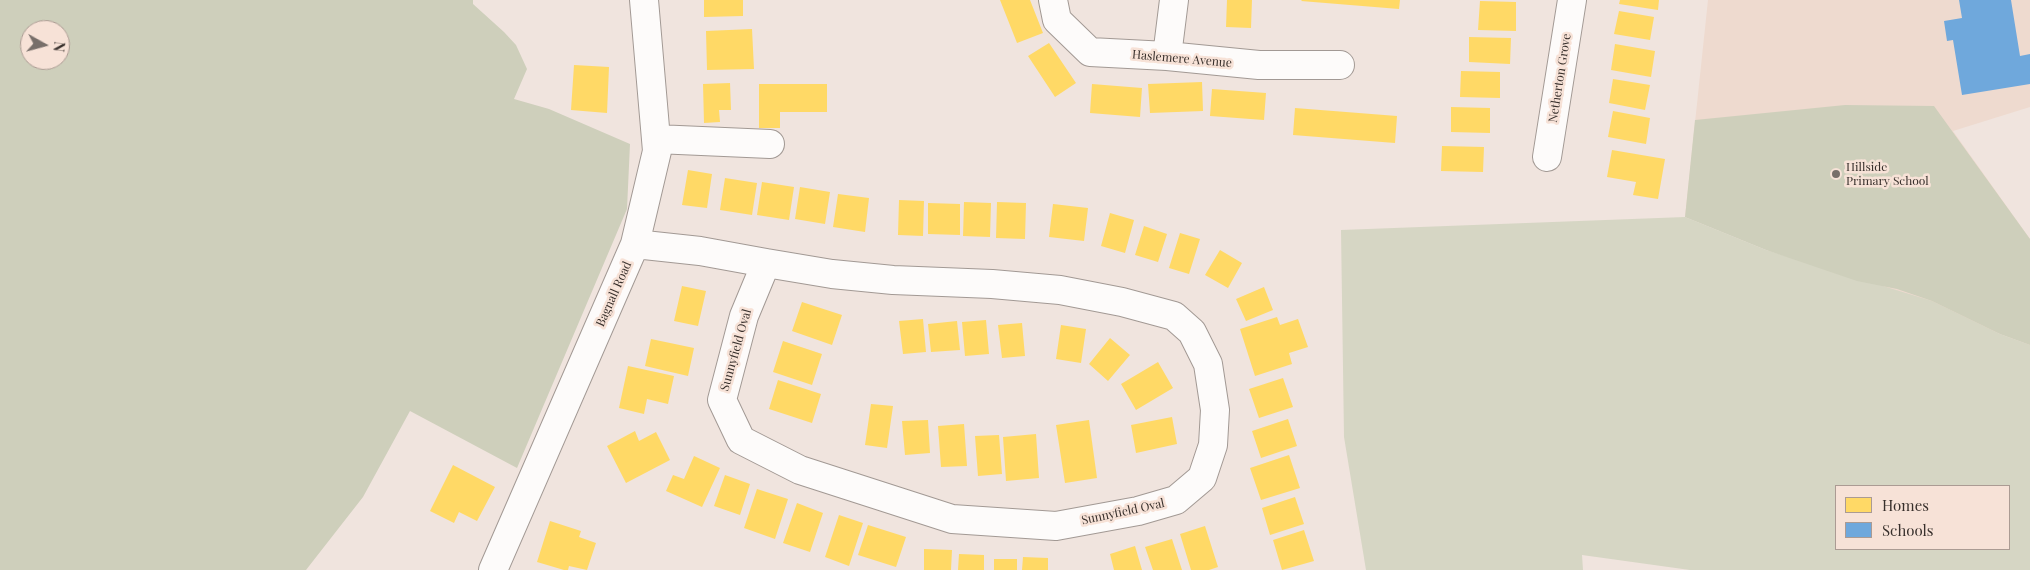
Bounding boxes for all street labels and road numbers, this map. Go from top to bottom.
street label: Netherton Grove [1546,32,1574,124]
street label: Haslemere Avenue [1131,47,1233,71]
street label: Bagnall Road [593,259,635,329]
street label: Sunnyfield Oval [717,307,755,393]
street label: Sunnyfield Oval [1080,496,1166,528]

